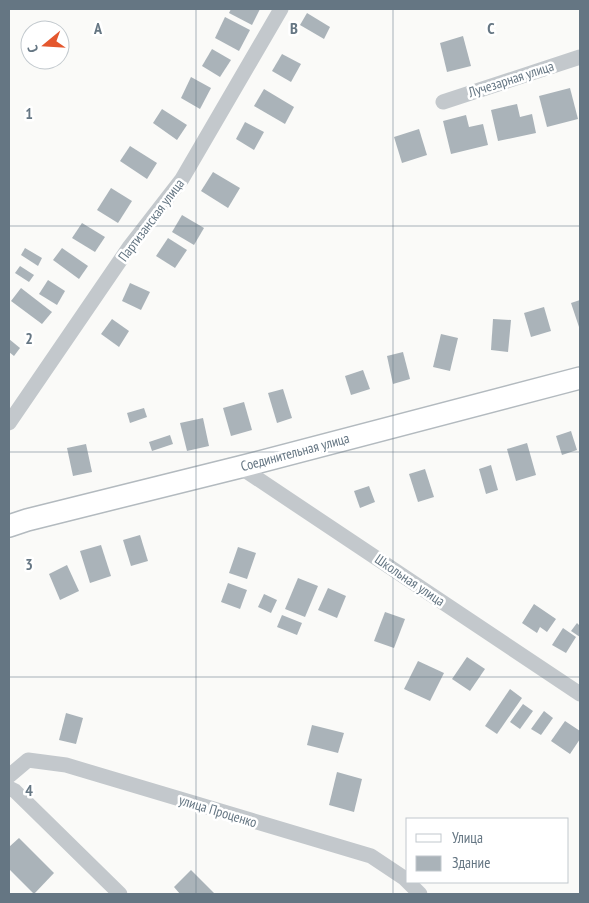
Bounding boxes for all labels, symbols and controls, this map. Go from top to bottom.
text: A [93,18,103,38]
text: B [290,18,298,38]
text: C [487,18,495,38]
north arrow [20,20,70,70]
text: С [23,43,42,55]
street label: Лучезарная улица [465,57,556,102]
text: 1 [25,103,33,123]
street label: Партизанская улица [114,175,188,265]
text: 2 [25,328,33,348]
street label: Соединительная улица [239,429,351,475]
street label: Школьная улица [371,550,449,610]
text: 3 [25,554,33,574]
text: 4 [25,780,33,800]
street label: улица Проценко [177,791,259,831]
legend [406,818,569,883]
text: Улица [452,828,483,847]
text: Здание [452,853,490,872]

